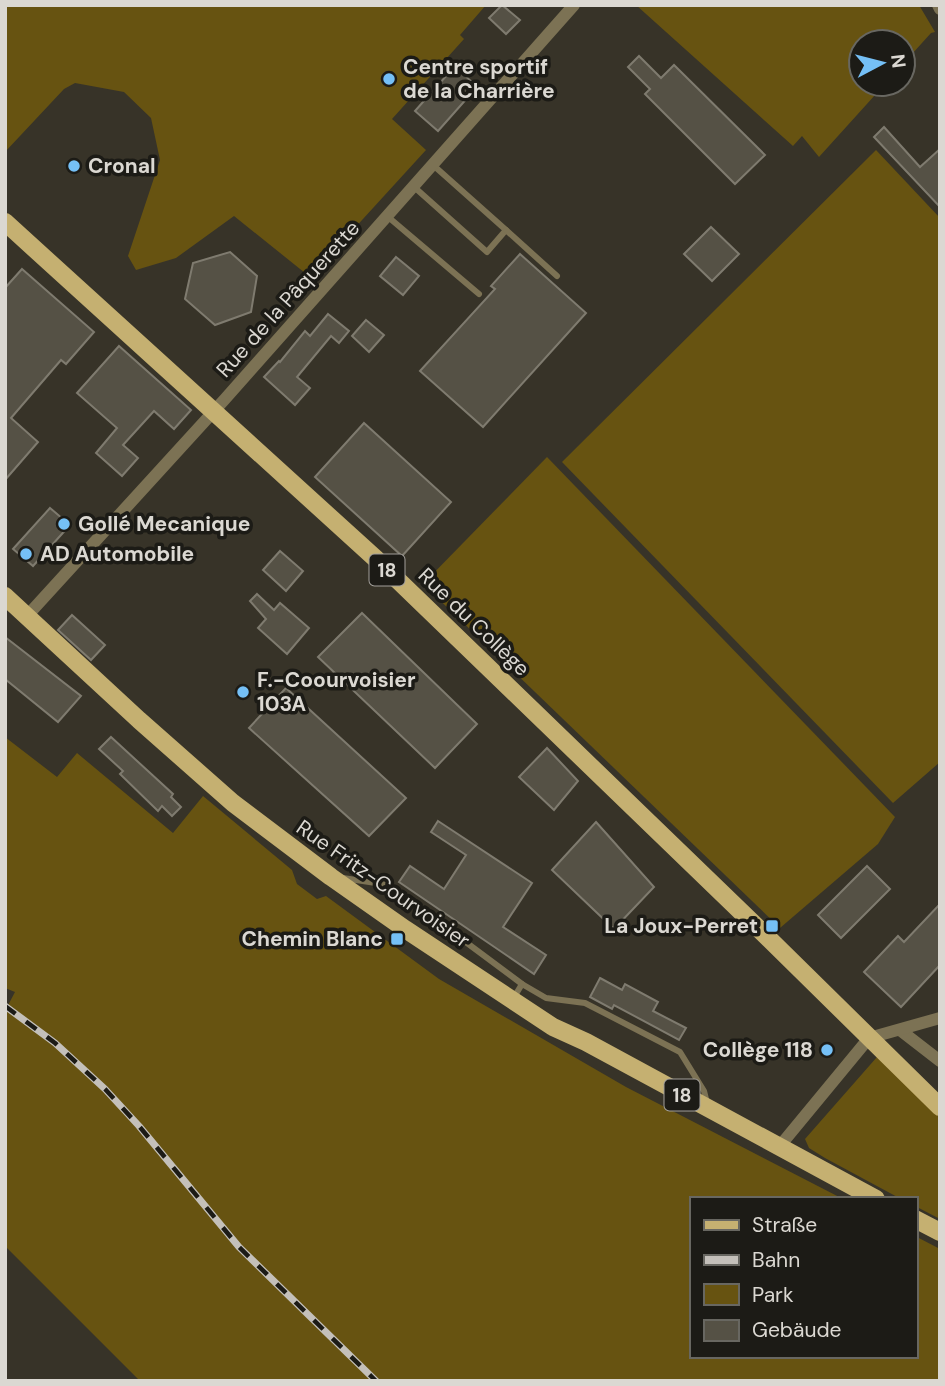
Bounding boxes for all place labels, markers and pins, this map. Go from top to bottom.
place label: Centre sportif de la Charrière [403,53,555,105]
marker: Centre sportif de la Charrière [381,71,397,87]
place label: Cronal [88,152,156,180]
marker: Cronal [66,158,82,174]
place label: Gollé Mecanique [78,510,250,538]
marker: Gollé Mecanique [56,516,72,532]
place label: AD Automobile [40,540,194,568]
marker: AD Automobile [18,546,34,562]
place label: F.-Coourvoisier 103A [257,666,416,718]
marker: F.-Coourvoisier 103A [235,684,251,700]
place label: La Joux-Perret [604,912,758,940]
marker: La Joux-Perret [764,918,780,934]
place label: Chemin Blanc [241,925,383,953]
marker: Chemin Blanc [389,931,405,947]
place label: Collège 118 [703,1036,813,1064]
marker: Collège 118 [819,1042,835,1058]

